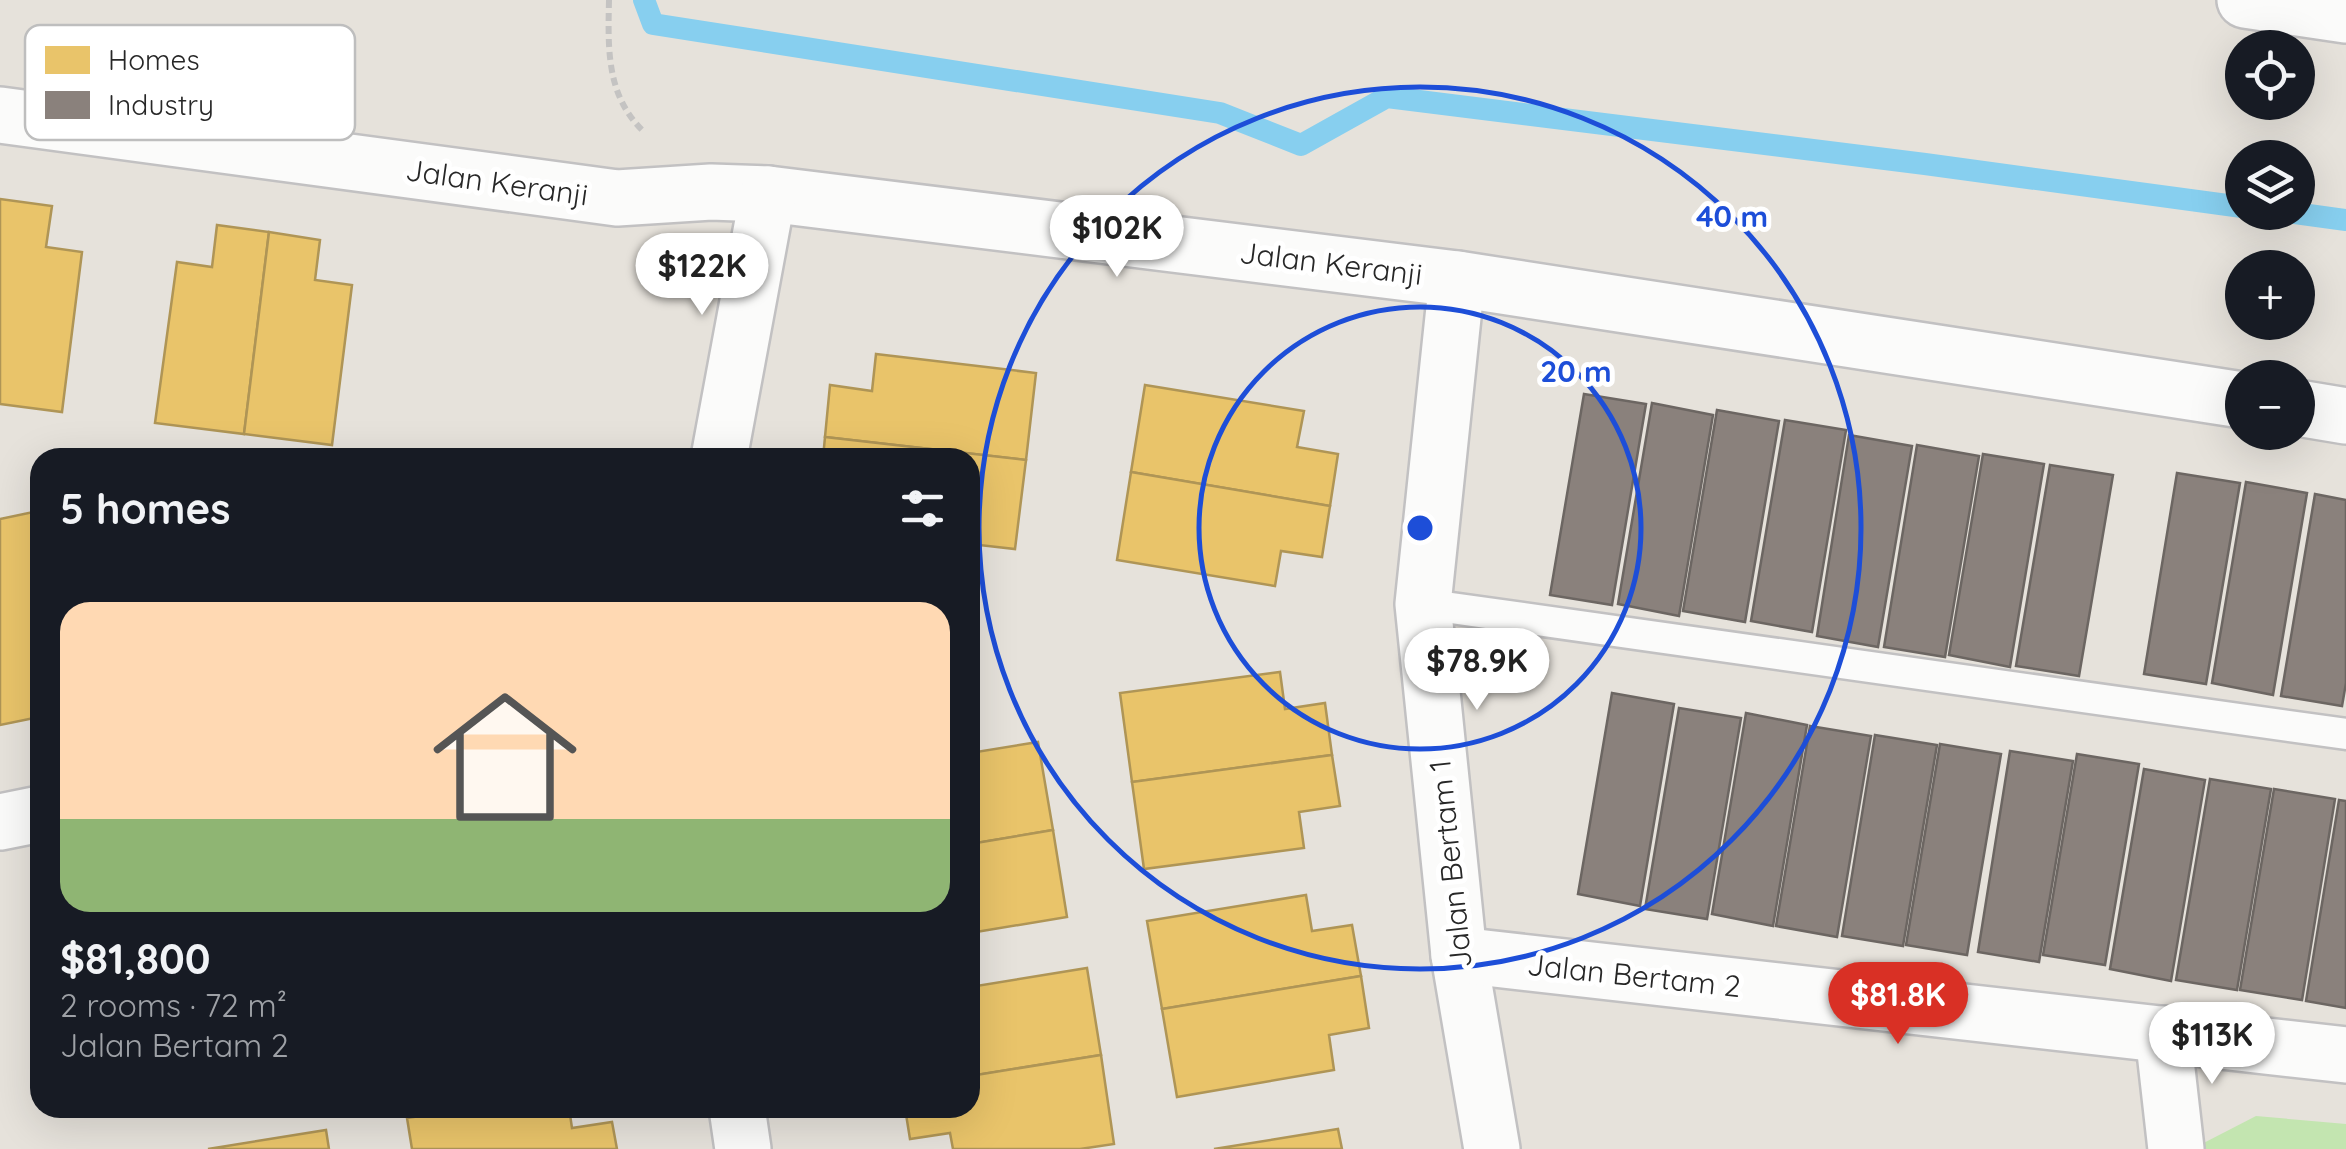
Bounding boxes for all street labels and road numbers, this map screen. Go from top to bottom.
street label: Jalan Keranji [403,150,591,214]
street label: Jalan Keranji [1237,233,1425,293]
street label: Jalan Bertam 1 [1420,758,1480,970]
street label: Jalan Bertam 2 [1525,945,1743,1005]

